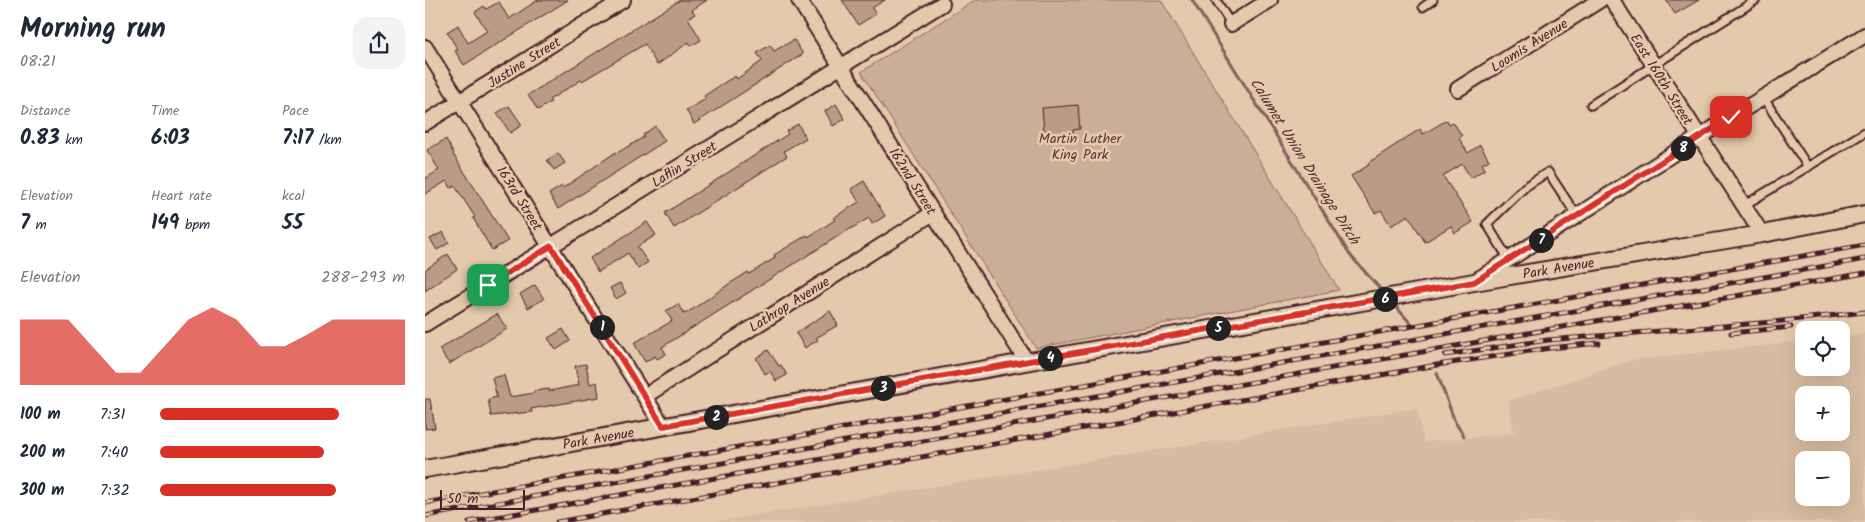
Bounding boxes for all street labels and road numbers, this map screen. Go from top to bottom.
street label: Loomis Avenue [1487,13,1573,78]
street label: East 160th Street [1624,29,1699,130]
street label: Justine Street [484,31,566,94]
street label: Laflin Street [647,136,722,194]
street label: 162nd Street [883,144,942,220]
street label: 163rd Street [491,162,548,236]
street label: Park Avenue [1521,252,1597,286]
street label: Lathrop Avenue [745,271,835,338]
street label: Park Avenue [561,422,637,456]

